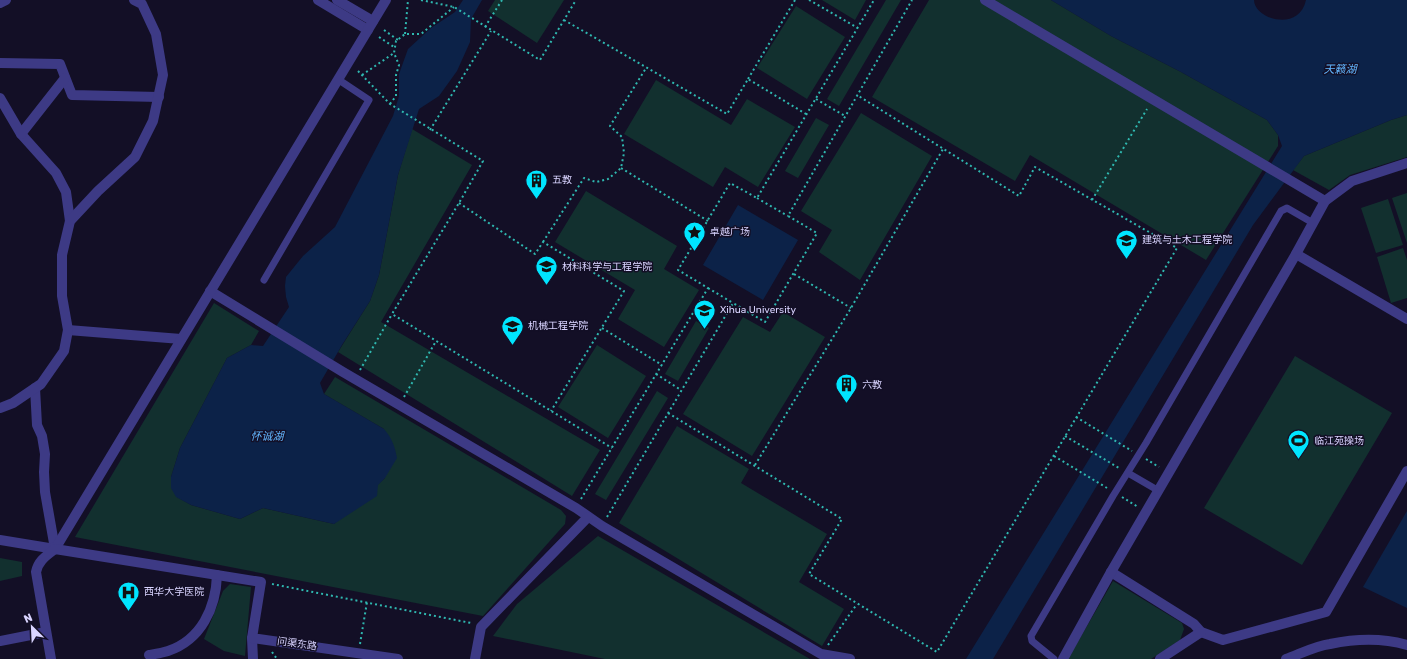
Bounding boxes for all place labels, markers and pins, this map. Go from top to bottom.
building icon: 五教 [524,167,550,200]
place label: 五教 [552,174,572,186]
place icon: 卓越广场 [681,219,707,252]
place label: 卓越广场 [710,226,750,238]
school or university icon: 建筑与土木工程学院 [1114,227,1140,260]
place label: 建筑与土木工程学院 [1142,234,1232,246]
school or university icon: 材料科学与工程学院 [534,254,560,287]
place label: 材料科学与工程学院 [562,261,652,273]
school or university icon: Xihua University [691,297,717,330]
place label: Xihua University [720,304,797,316]
school or university icon: 机械工程学院 [499,313,525,346]
place label: 机械工程学院 [528,320,588,332]
building icon: 六教 [834,372,860,405]
place label: 六教 [862,379,882,391]
sports icon: 临江苑操场 [1285,428,1311,461]
place label: 临江苑操场 [1314,435,1364,447]
hospital icon: 西华大学医院 [116,579,142,612]
place label: 西华大学医院 [144,586,204,598]

